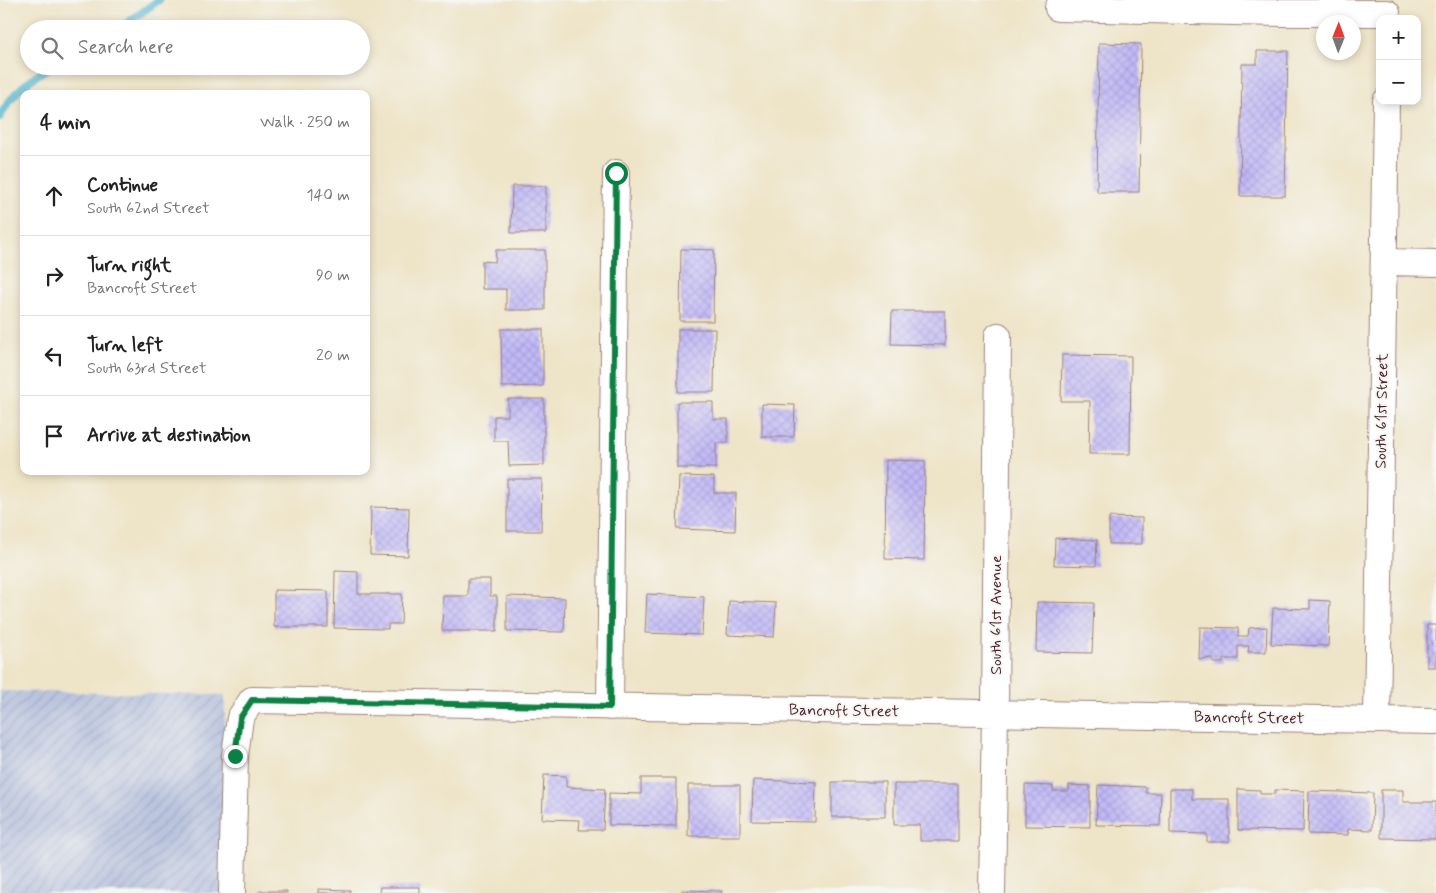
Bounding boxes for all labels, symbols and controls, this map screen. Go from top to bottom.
north arrow [1316,15,1361,60]
map controls [1376,15,1421,105]
button: + [1376,15,1421,60]
search box [20,20,370,75]
icon: search [38,34,66,62]
text: Search here [78,35,174,60]
button: − [1376,60,1421,105]
text: 4 min [40,109,91,137]
text: Walk · 250 m [260,112,350,133]
route start [605,162,628,185]
text: Continue [87,173,158,198]
icon: ahead [40,182,68,210]
text: 140 m [306,185,350,206]
text: South 62nd Street [87,198,210,219]
text: Turn right [87,253,171,278]
icon: right [40,262,68,290]
text: 90 m [316,265,350,286]
text: Bancroft Street [87,278,197,299]
text: Turn left [87,333,163,358]
icon: left [40,342,68,370]
text: 20 m [316,345,350,366]
street label: South 61st Street [1370,353,1394,469]
text: South 63rd Street [87,358,206,379]
icon: arrive [40,422,68,450]
text: Arrive at destination [87,423,251,448]
street label: South 61st Avenue [986,555,1007,675]
street label: Bancroft Street [789,700,900,722]
street label: Bancroft Street [1194,707,1305,729]
route end [224,745,247,768]

